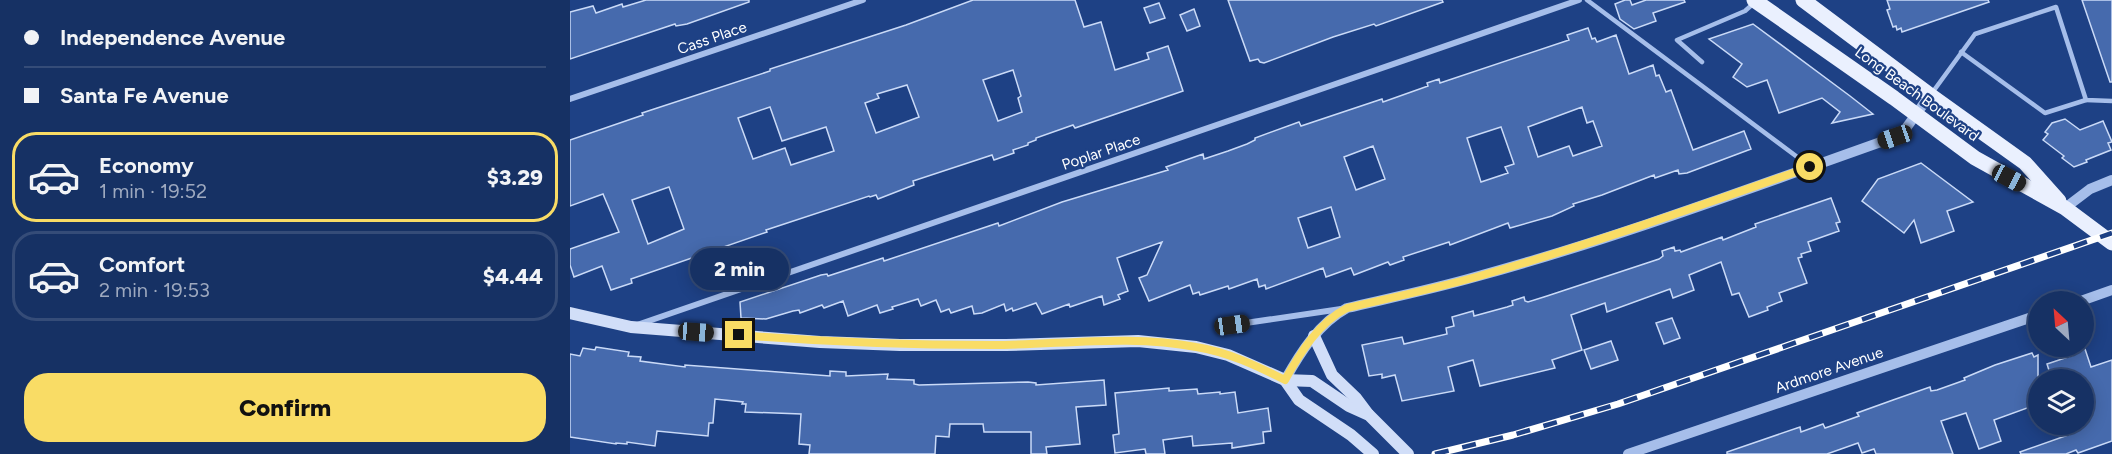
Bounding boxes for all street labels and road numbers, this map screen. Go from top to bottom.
street label: Cass Place [675,18,749,58]
street label: Long Beach Boulevard [1851,43,1983,145]
street label: Poplar Place [1059,130,1143,174]
street label: Ardmore Avenue [1773,343,1885,397]

